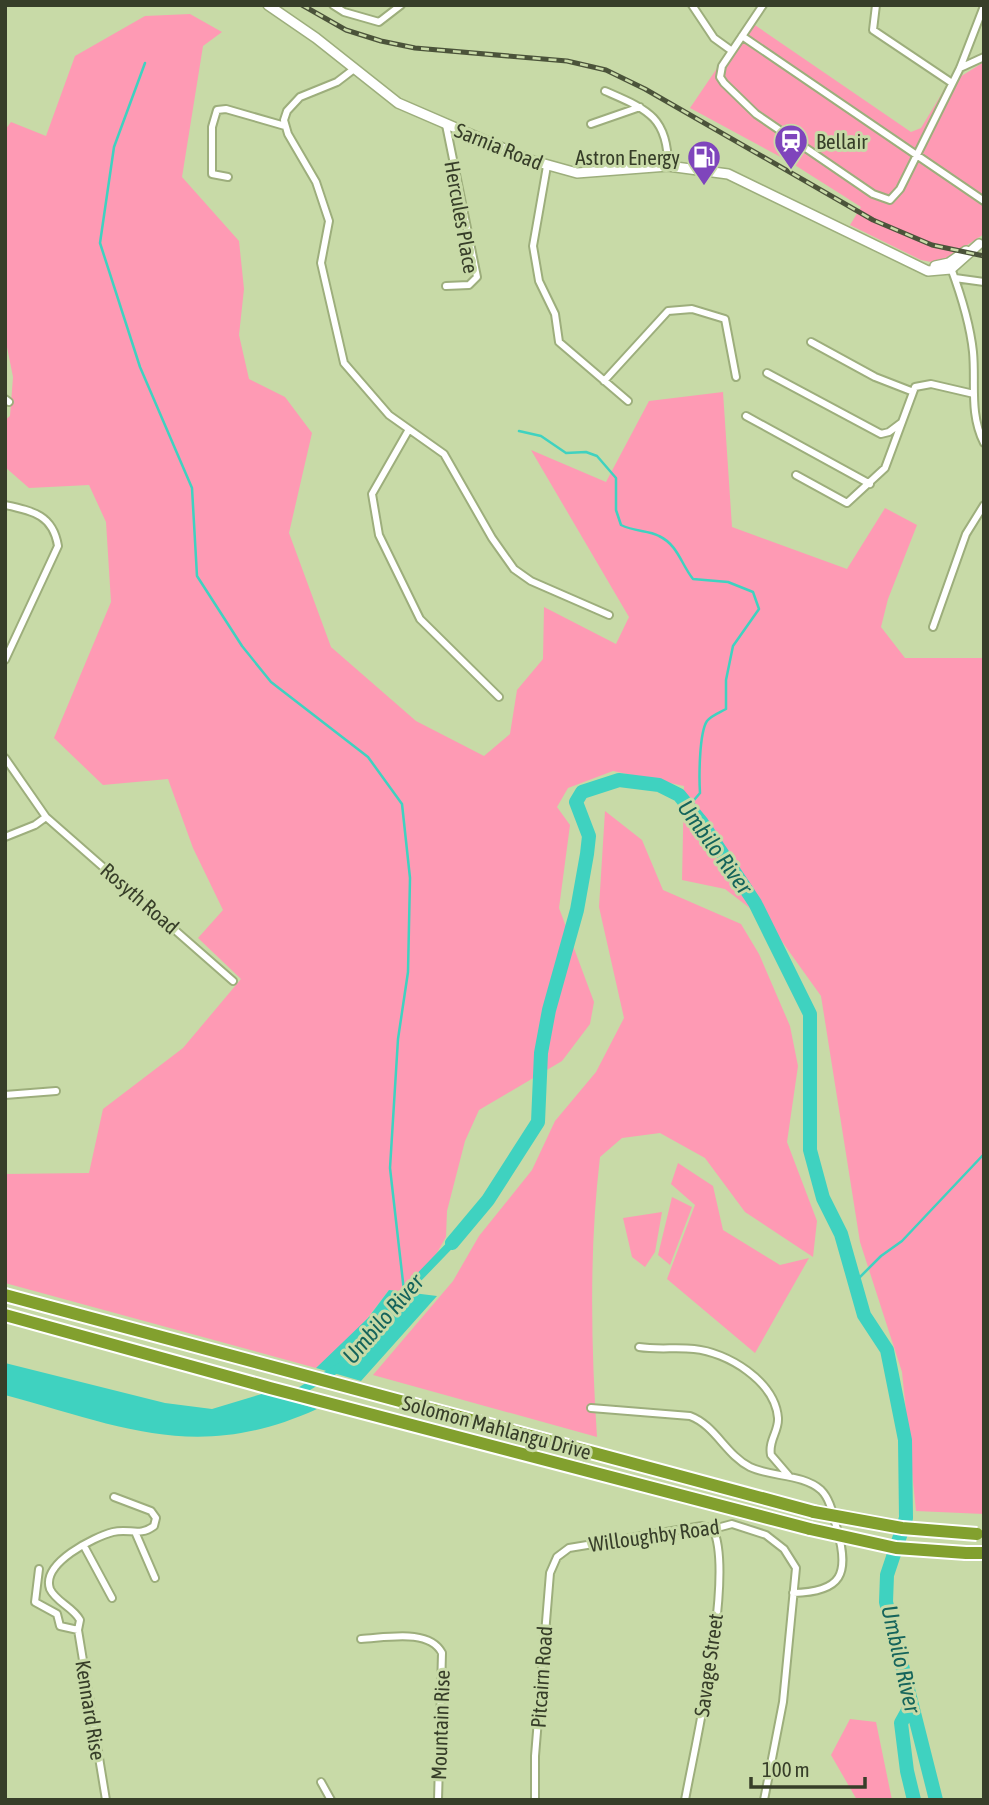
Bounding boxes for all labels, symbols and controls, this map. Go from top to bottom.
street label: Sarnia Road [452,118,546,174]
station icon: Bellair [772,122,810,171]
place label: Bellair [816,129,868,153]
fuel station icon: Astron Energy [685,138,723,187]
place label: Astron Energy [575,145,680,169]
street label: Hercules Place [440,159,484,275]
water label: Umbilo River [672,795,758,900]
street label: Rosyth Road [96,858,184,938]
water label: Umbilo River [337,1268,429,1369]
street label: Solomon Mahlangu Drive [400,1390,594,1464]
street label: Willoughby Road [587,1514,721,1556]
water label: Umbilo River [876,1603,926,1716]
street label: Savage Street [689,1612,727,1718]
street label: Pitcairn Road [525,1625,557,1729]
street label: Kennard Rise [71,1658,111,1762]
street label: Mountain Rise [426,1669,454,1781]
scale bar [751,1745,865,1789]
text: 100 m [762,1757,810,1781]

